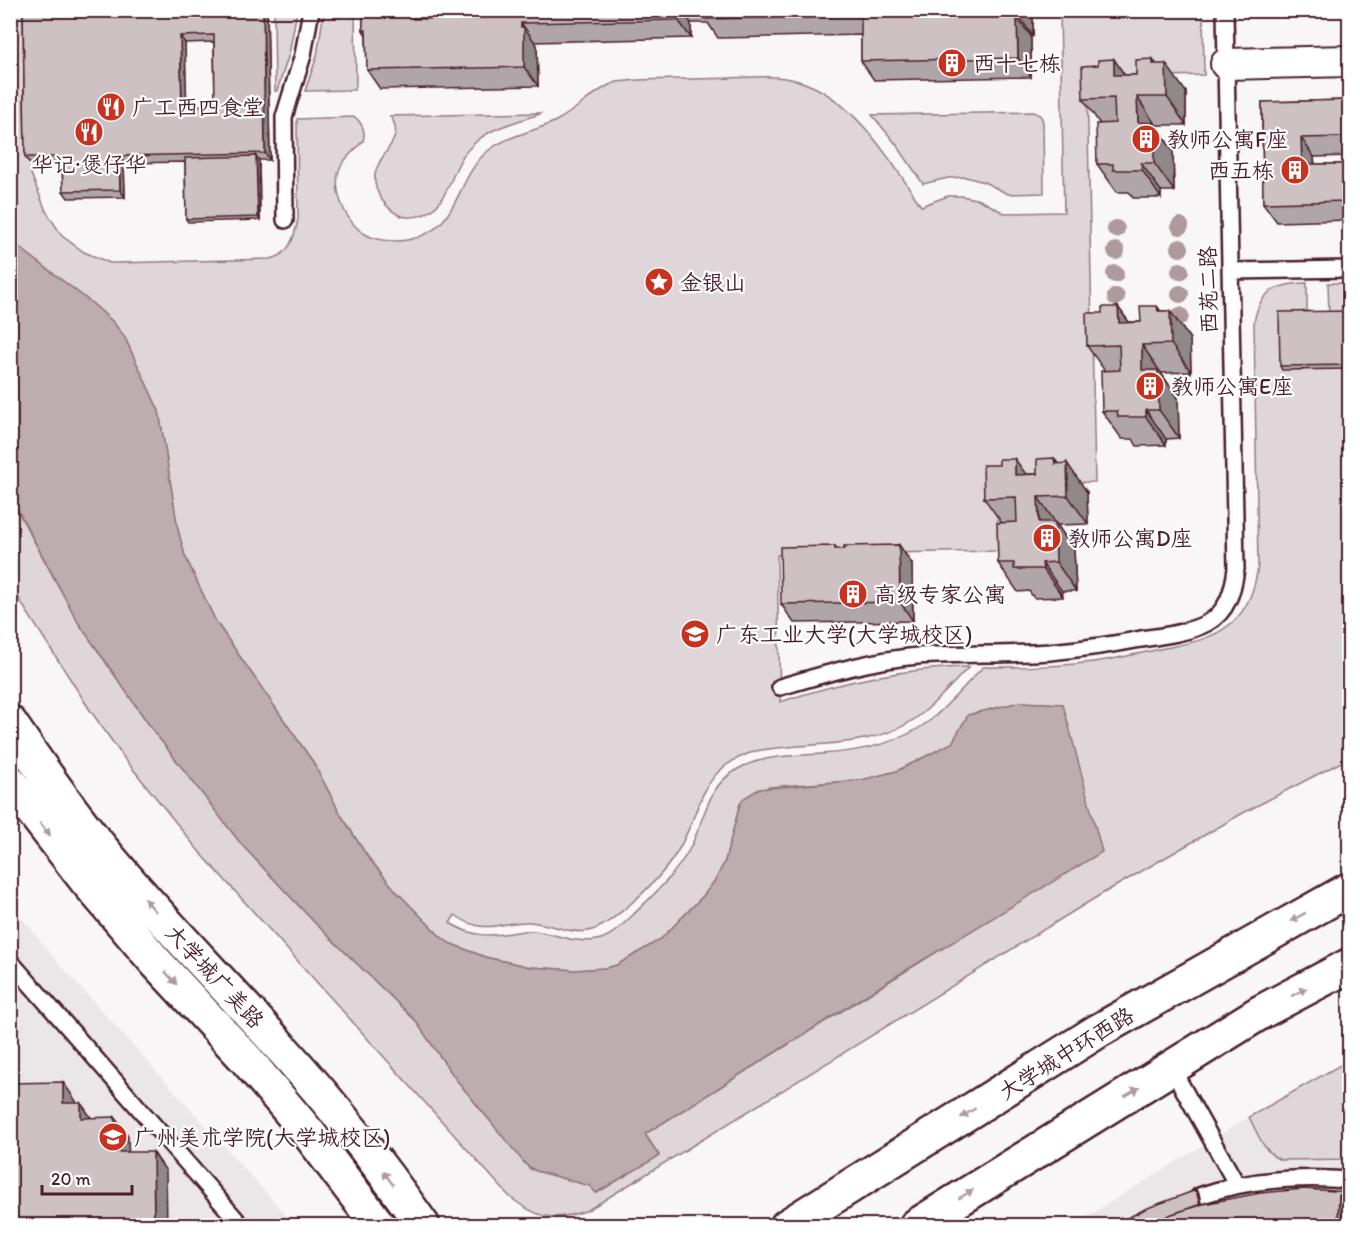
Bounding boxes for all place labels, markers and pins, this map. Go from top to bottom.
building icon: 西十七栋 [936,47,968,79]
place label: 西十七栋 [973,50,1061,77]
restaurant icon: 广工西四食堂 [95,91,127,123]
place label: 广工西四食堂 [132,94,264,121]
restaurant icon: 华记·煲仔华 [73,116,105,148]
building icon: 教师公寓F座 [1130,123,1162,155]
place label: 教师公寓F座 [1167,126,1288,153]
place label: 华记·煲仔华 [31,151,147,178]
building icon: 西五栋 [1279,154,1311,186]
place label: 西五栋 [1208,157,1274,184]
place icon: 金银山 [643,266,675,298]
place label: 金银山 [680,269,746,296]
building icon: 教师公寓E座 [1134,370,1166,402]
place label: 教师公寓E座 [1171,373,1293,400]
building icon: 教师公寓D座 [1031,522,1063,554]
place label: 教师公寓D座 [1068,525,1193,552]
building icon: 高级专家公寓 [837,578,869,610]
place label: 高级专家公寓 [874,581,1006,608]
school or university icon: 广东工业大学(大学城校区) [679,618,711,650]
place label: 广东工业大学(大学城校区) [716,621,972,648]
school or university icon: 广州美术学院(大学城校区) [97,1121,129,1153]
place label: 广州美术学院(大学城校区) [134,1124,390,1151]

